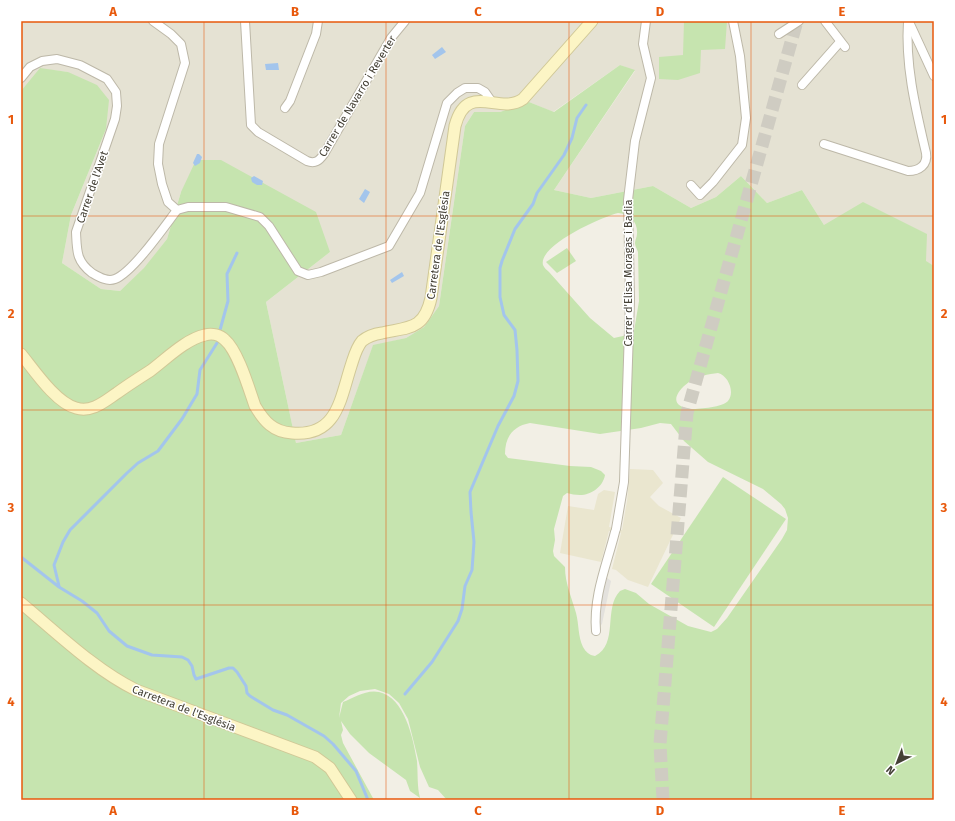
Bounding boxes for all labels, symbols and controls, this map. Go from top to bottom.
text: A [108,4,117,19]
text: B [291,4,299,19]
text: C [474,4,482,19]
text: D [656,4,665,19]
text: E [839,4,846,19]
street label: Carrer de Navarro i Reverter [316,33,399,159]
text: 1 [8,112,14,127]
text: 1 [941,112,947,127]
street label: Carrer de l'Avet [74,149,111,225]
street label: Carretera de l'Església [424,190,453,300]
street label: Carrer d'Elisa Moragas i Badia [622,200,635,346]
text: 2 [8,306,15,321]
text: 2 [941,306,948,321]
text: 3 [7,500,15,515]
text: 3 [940,500,948,515]
street label: Carretera de l'Església [130,683,237,734]
text: 4 [7,694,15,709]
text: 4 [940,694,948,709]
north arrow [877,743,917,783]
text: N [884,763,898,777]
text: A [108,803,117,818]
text: B [291,803,299,818]
text: C [474,803,482,818]
text: D [656,803,665,818]
text: E [839,803,846,818]

